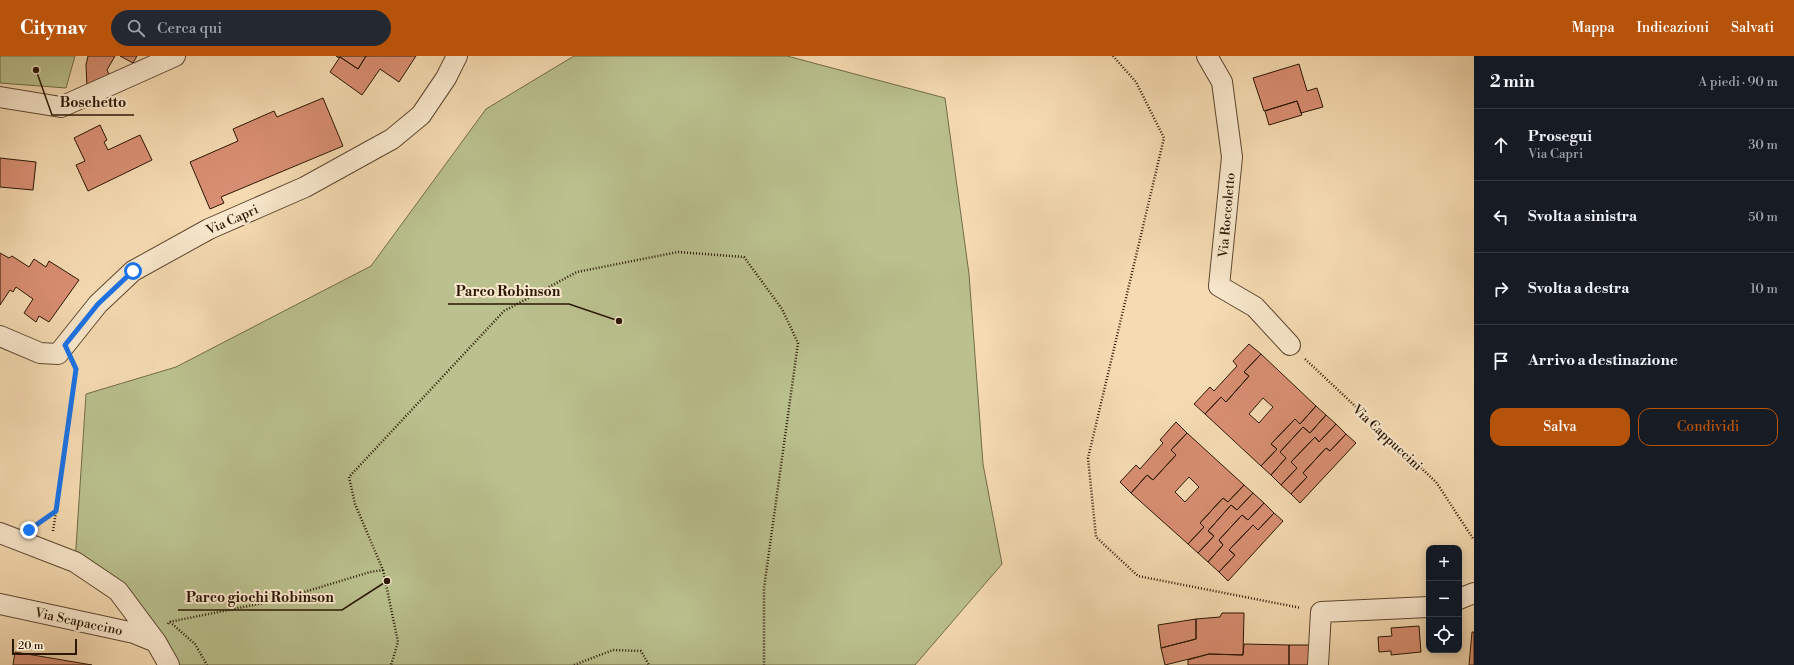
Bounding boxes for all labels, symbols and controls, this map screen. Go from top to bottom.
search box [111,10,391,46]
text: Citynav [20,16,87,40]
icon: search [125,17,147,39]
text: Cerca qui [157,19,222,38]
text: Mappa [1572,19,1614,37]
text: Indicazioni [1636,19,1709,37]
text: Salvati [1731,19,1774,37]
text: 2 min [1490,71,1535,93]
text: A piedi · 90 m [1698,74,1778,90]
callout: Boschetto [52,89,134,115]
text: Boschetto [60,94,126,112]
text: Prosegui [1528,127,1592,146]
icon: ahead [1490,134,1512,156]
text: 30 m [1748,137,1778,153]
text: Via Capri [1528,146,1583,162]
street label: Via Roccoletto [1215,172,1239,259]
street label: Via Capri [203,201,261,239]
icon: left [1490,206,1512,228]
text: Svolta a sinistra [1528,207,1637,226]
text: 50 m [1748,209,1778,225]
route start [124,262,142,280]
callout: Parco Robinson [448,278,569,304]
icon: right [1490,278,1512,300]
text: Svolta a destra [1528,279,1629,298]
text: 10 m [1750,281,1778,297]
text: Parco Robinson [456,283,561,301]
icon: arrive [1490,350,1512,372]
text: Arrivo a destinazione [1528,351,1678,370]
street label: Via Cappuccini [1348,401,1426,474]
button: Salva [1490,408,1630,446]
button: Condividi [1638,408,1778,446]
route end [20,521,38,539]
map controls [1426,545,1462,653]
button: + [1426,545,1462,581]
button: − [1426,581,1462,617]
callout: Parco giochi Robinson [178,584,342,610]
text: Parco giochi Robinson [186,589,334,607]
street label: Via Scapaccino [32,605,124,639]
button: locate [1426,617,1462,653]
scale bar [12,637,77,656]
text: 20 m [18,639,43,653]

